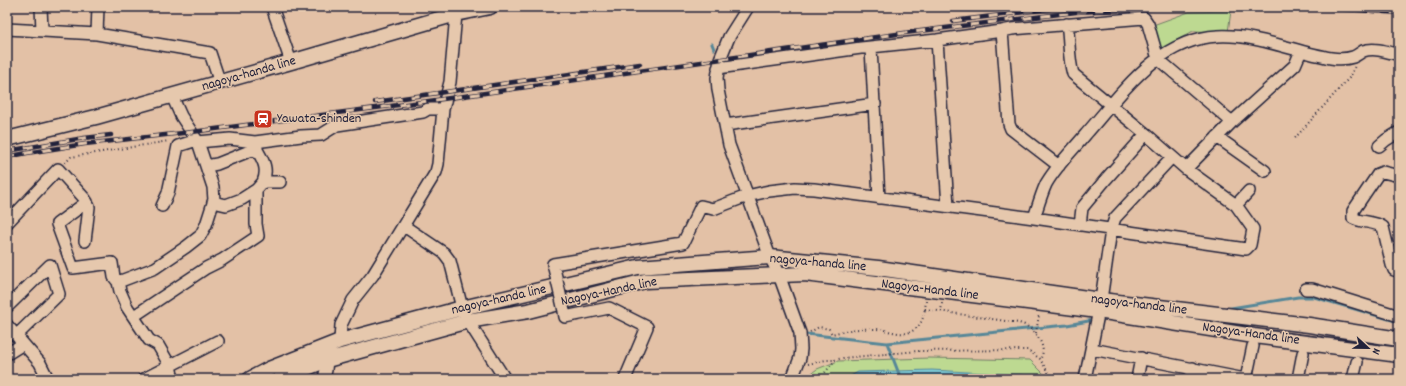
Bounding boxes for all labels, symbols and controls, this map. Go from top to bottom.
street label: nagoya-handa line [200,51,298,97]
station icon: Yawata-shinden [252,108,274,130]
place label: Yawata-shinden [277,109,361,129]
street label: nagoya-handa line [769,249,867,277]
street label: Nagoya-Handa line [559,272,659,312]
street label: Nagoya-Handa line [880,274,980,306]
street label: nagoya-handa line [450,279,548,321]
street label: nagoya-handa line [1090,289,1188,321]
street label: Nagoya-Handa line [1201,317,1301,351]
north arrow [1348,328,1388,368]
text: N [1367,345,1384,357]

